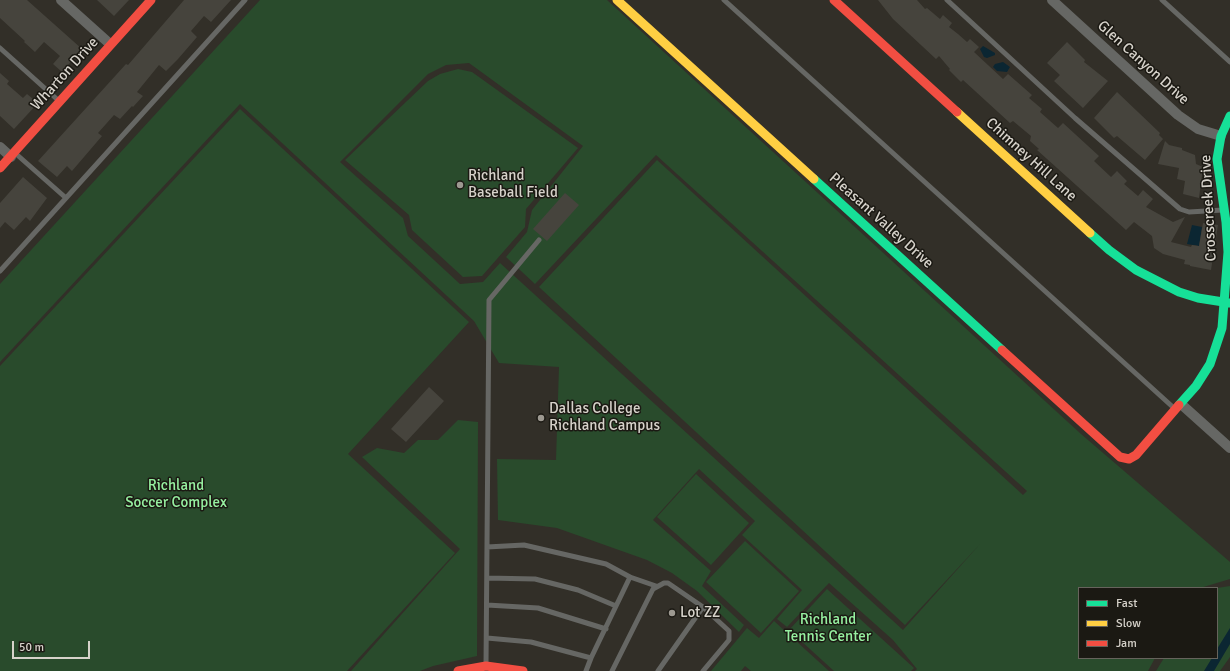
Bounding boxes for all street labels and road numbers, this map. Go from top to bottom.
street label: Glen Canyon Drive [1093,17,1193,109]
street label: Wharton Drive [27,34,103,114]
street label: Chimney Hill Lane [982,114,1080,206]
street label: Crosscreek Drive [1197,154,1221,262]
street label: Pleasant Valley Drive [825,169,937,273]

